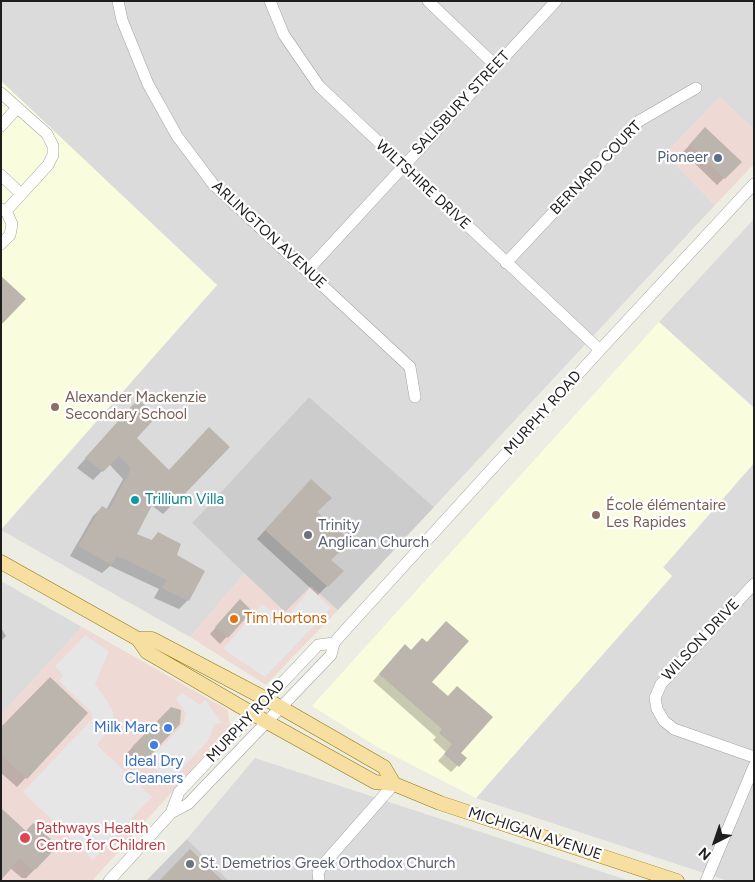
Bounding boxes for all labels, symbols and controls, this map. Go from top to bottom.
street label: SALISBURY STREET [408,47,514,159]
street label: BERNARD COURT [547,117,645,219]
street label: WILTSHIRE DRIVE [372,136,474,234]
place label: Pioneer [657,149,708,167]
marker: Pioneer [712,152,724,164]
street label: ARLINGTON AVENUE [208,177,330,293]
street label: MURPHY ROAD [501,367,585,459]
place label: Alexander Mackenzie Secondary School [65,389,207,424]
marker: Alexander Mackenzie Secondary School [49,401,61,413]
place label: Trillium Villa [145,491,224,509]
marker: Trillium Villa [129,494,141,506]
place label: École élémentaire Les Rapides [606,497,726,532]
marker: École élémentaire Les Rapides [590,509,602,521]
place label: Trinity Anglican Church [318,517,429,552]
marker: Trinity Anglican Church [302,529,314,541]
street label: WILSON DRIVE [658,595,744,685]
place label: Tim Hortons [244,610,327,628]
marker: Tim Hortons [228,613,240,625]
street label: MURPHY ROAD [203,676,289,766]
place label: Milk Marc [94,719,158,737]
marker: Milk Marc [162,722,174,734]
marker: Ideal Dry Cleaners [148,739,160,751]
place label: Ideal Dry Cleaners [125,753,183,788]
street label: MICHIGAN AVENUE [466,804,604,864]
north arrow [690,817,740,867]
place label: Pathways Health Centre for Children [36,820,165,855]
marker: Pathways Health Centre for Children [18,831,32,845]
text: N [695,844,714,864]
place label: St. Demetrios Greek Orthodox Church [200,855,455,873]
marker: St. Demetrios Greek Orthodox Church [184,858,196,870]

